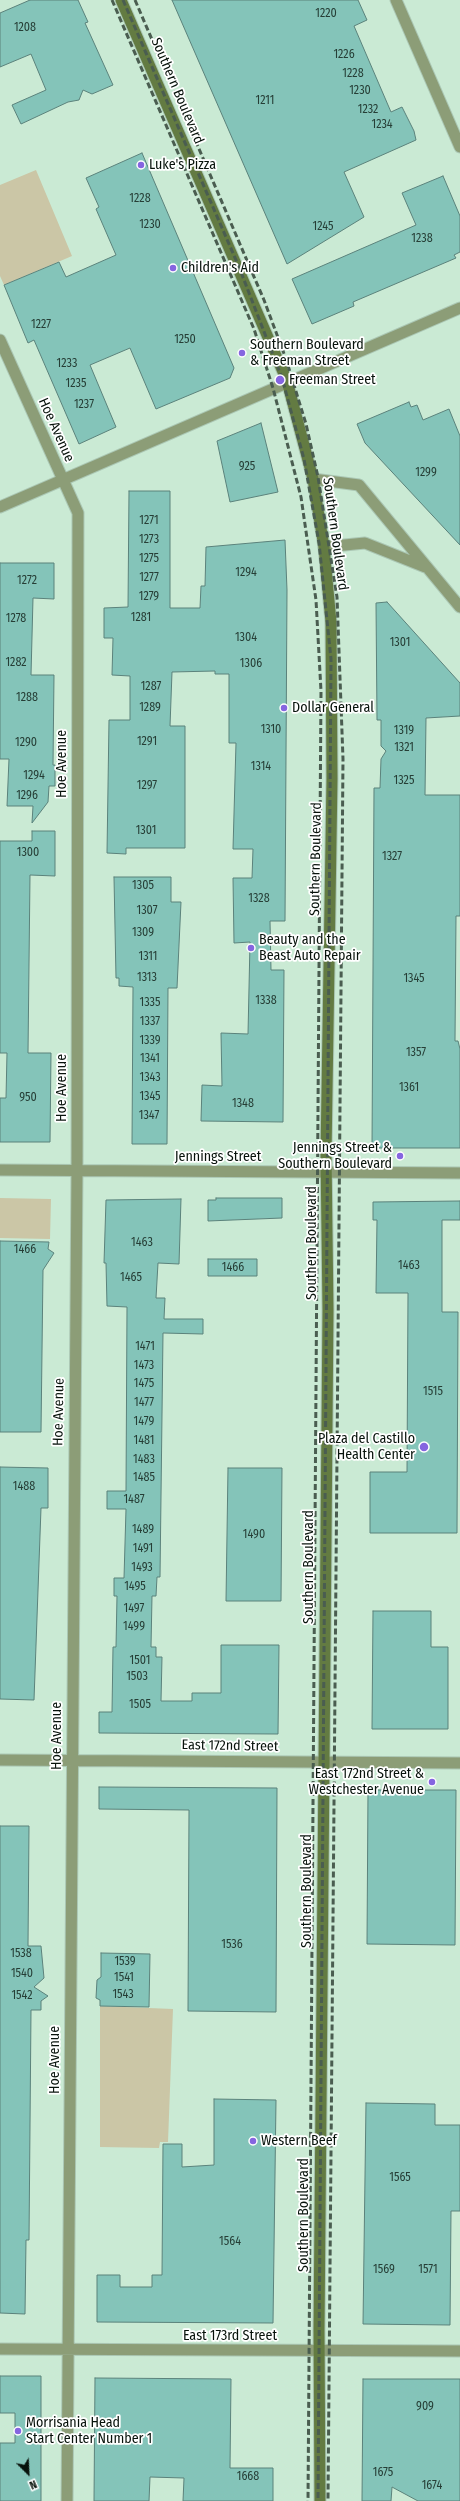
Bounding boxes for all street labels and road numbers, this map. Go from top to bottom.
street label: Southern Boulevard [147,35,207,147]
street label: Hoe Avenue [34,395,78,465]
street label: Southern Boulevard [319,476,351,592]
street label: Hoe Avenue [54,730,70,798]
street label: Southern Boulevard [307,802,325,916]
street label: Hoe Avenue [54,1054,70,1122]
street label: Jennings Street [175,1149,261,1165]
street label: Southern Boulevard [304,1186,320,1300]
street label: Hoe Avenue [50,1378,68,1446]
street label: Southern Boulevard [301,1510,317,1624]
street label: Hoe Avenue [49,1702,65,1770]
street label: East 172nd Street [181,1737,279,1755]
street label: Southern Boulevard [299,1834,315,1948]
street label: Hoe Avenue [47,2026,63,2094]
street label: Southern Boulevard [296,2158,312,2272]
street label: East 173rd Street [183,2328,277,2344]

